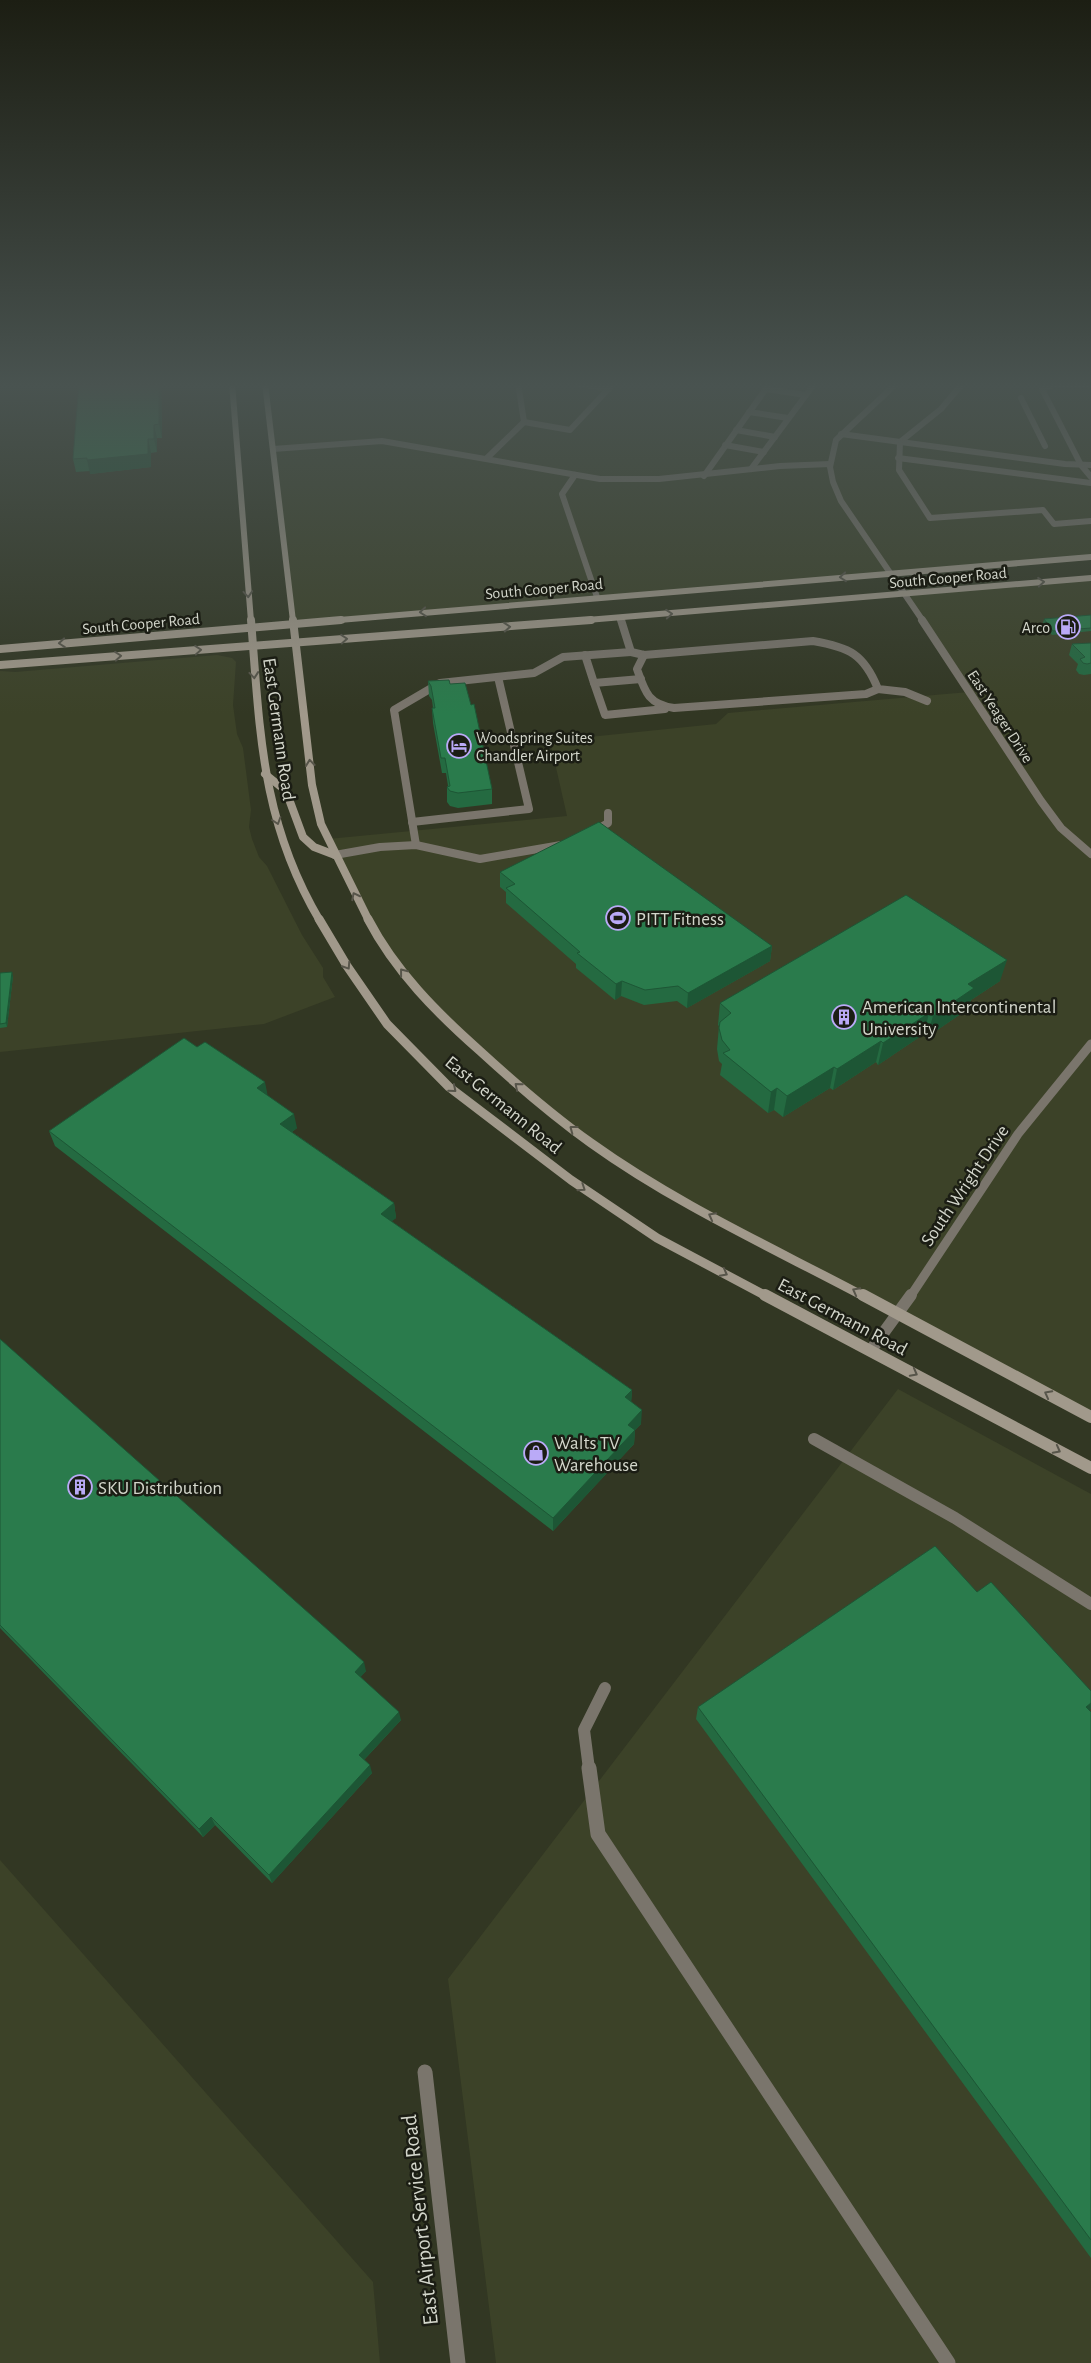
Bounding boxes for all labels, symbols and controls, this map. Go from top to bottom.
street label: South Cooper Road [889,565,1008,591]
one-way arrow [839,571,847,582]
street label: South Cooper Road [485,576,604,602]
one-way arrow [1037,577,1045,588]
one-way arrow [242,591,253,599]
one-way arrow [419,606,427,617]
one-way arrow [665,609,673,620]
street label: South Cooper Road [82,611,201,637]
fuel station icon: Arco [1055,614,1081,640]
place label: Arco [1022,620,1050,636]
one-way arrow [503,621,511,632]
one-way arrow [341,634,349,645]
one-way arrow [58,638,66,649]
one-way arrow [194,644,202,655]
one-way arrow [115,650,123,661]
street label: East Germann Road [259,657,298,802]
street label: East Yeager Drive [964,667,1036,766]
one-way arrow [248,672,259,680]
place label: Woodspring Suites Chandler Airport [476,730,593,764]
hotel icon: Woodspring Suites Chandler Airport [446,733,472,759]
one-way arrow [305,759,316,767]
one-way arrow [271,816,281,824]
one-way arrow [351,892,361,901]
sports icon: PITT Fitness [605,905,631,931]
place label: PITT Fitness [636,910,724,929]
one-way arrow [341,961,351,970]
one-way arrow [401,969,409,978]
place label: American Intercontinental University [862,998,1056,1039]
building icon: American Intercontinental University [831,1004,857,1030]
street label: East Germann Road [441,1053,565,1158]
one-way arrow [515,1083,524,1092]
one-way arrow [447,1084,456,1093]
street label: South Wright Drive [918,1122,1013,1250]
one-way arrow [570,1127,579,1135]
one-way arrow [576,1182,586,1191]
one-way arrow [708,1212,717,1222]
one-way arrow [719,1267,728,1277]
street label: East Germann Road [774,1275,910,1360]
one-way arrow [852,1288,861,1298]
one-way arrow [908,1367,917,1377]
one-way arrow [1044,1390,1053,1400]
place label: Walts TV Warehouse [554,1434,638,1475]
shop icon: Walts TV Warehouse [523,1440,549,1466]
one-way arrow [1052,1444,1061,1454]
building icon: SKU Distribution [67,1474,93,1500]
place label: SKU Distribution [98,1479,222,1498]
street label: East Airport Service Road [398,2113,442,2326]

